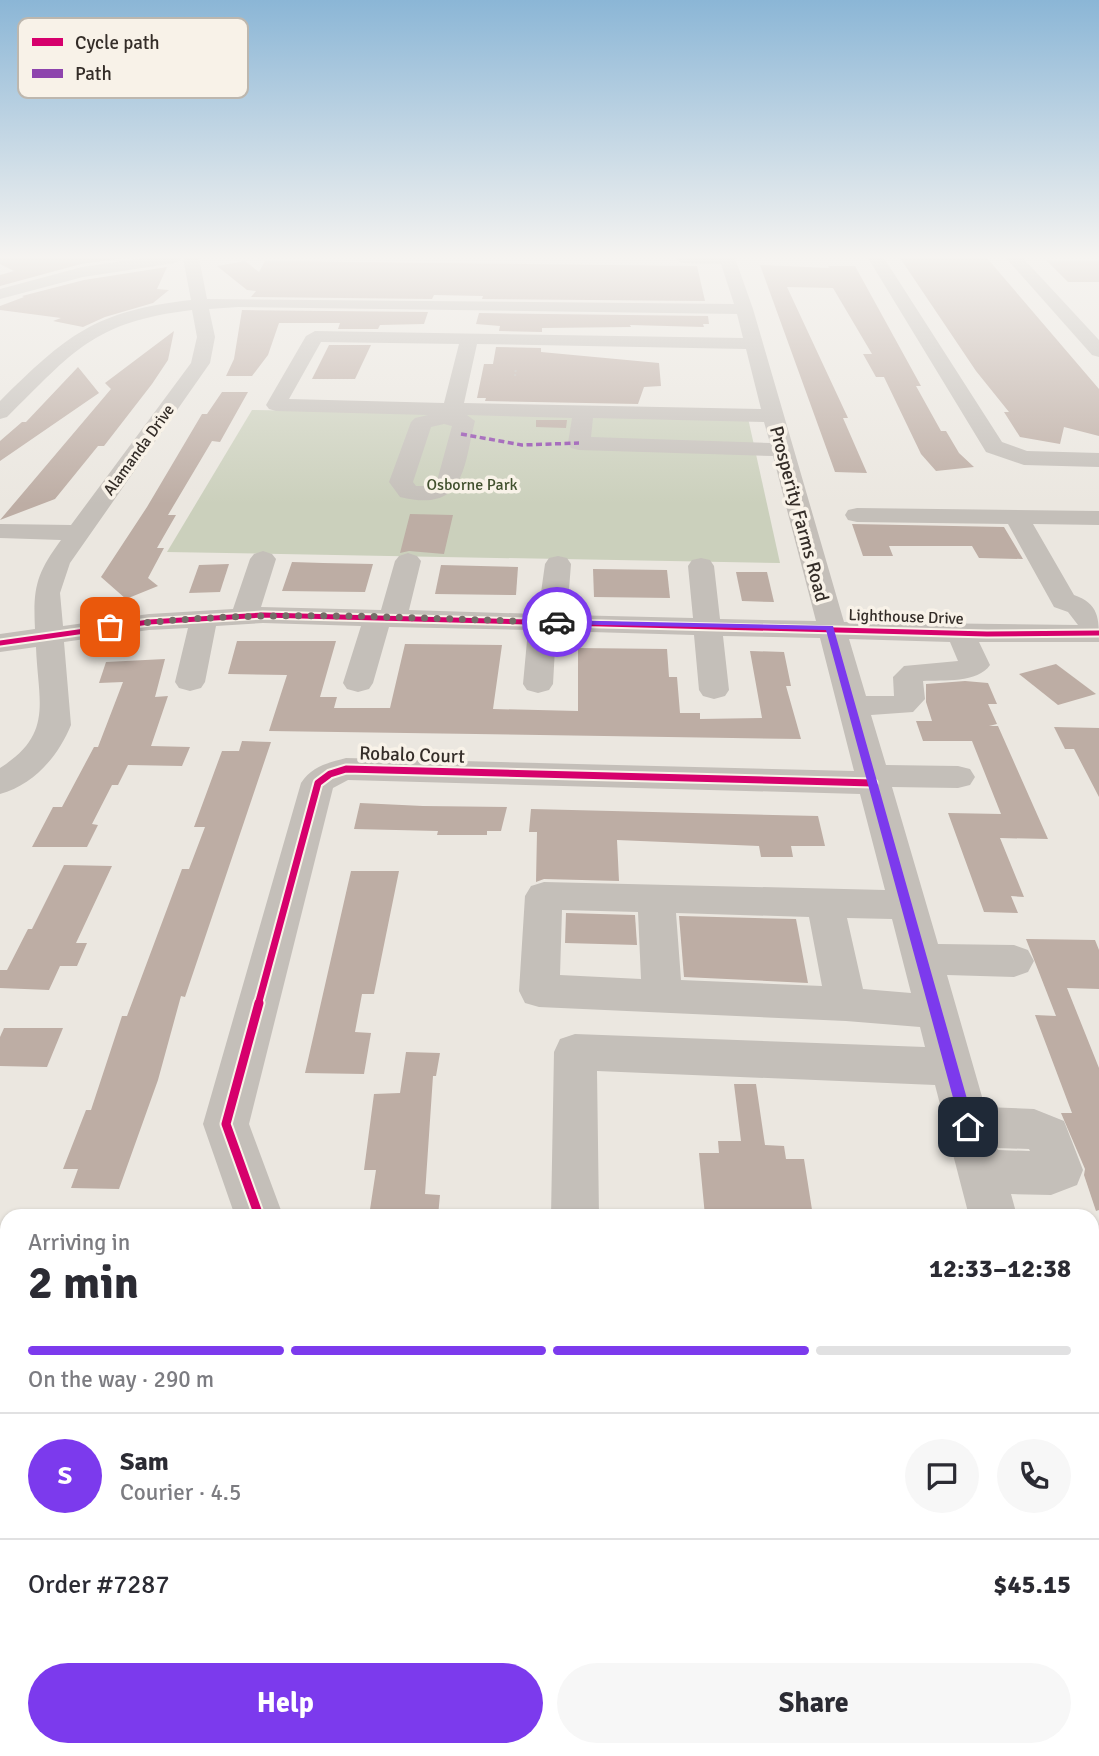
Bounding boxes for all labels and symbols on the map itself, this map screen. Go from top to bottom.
legend [18,18,248,98]
text: Cycle path [75,31,160,55]
text: Path [75,62,112,86]
street label: Alamanda Drive [99,400,179,500]
street label: Prosperity Farms Road [764,423,834,605]
park label: Osborne Park [426,475,518,495]
courier [522,587,592,657]
pin [80,597,140,657]
street label: Lighthouse Drive [848,605,964,629]
street label: Robalo Court [359,741,466,769]
pin [938,1097,998,1157]

